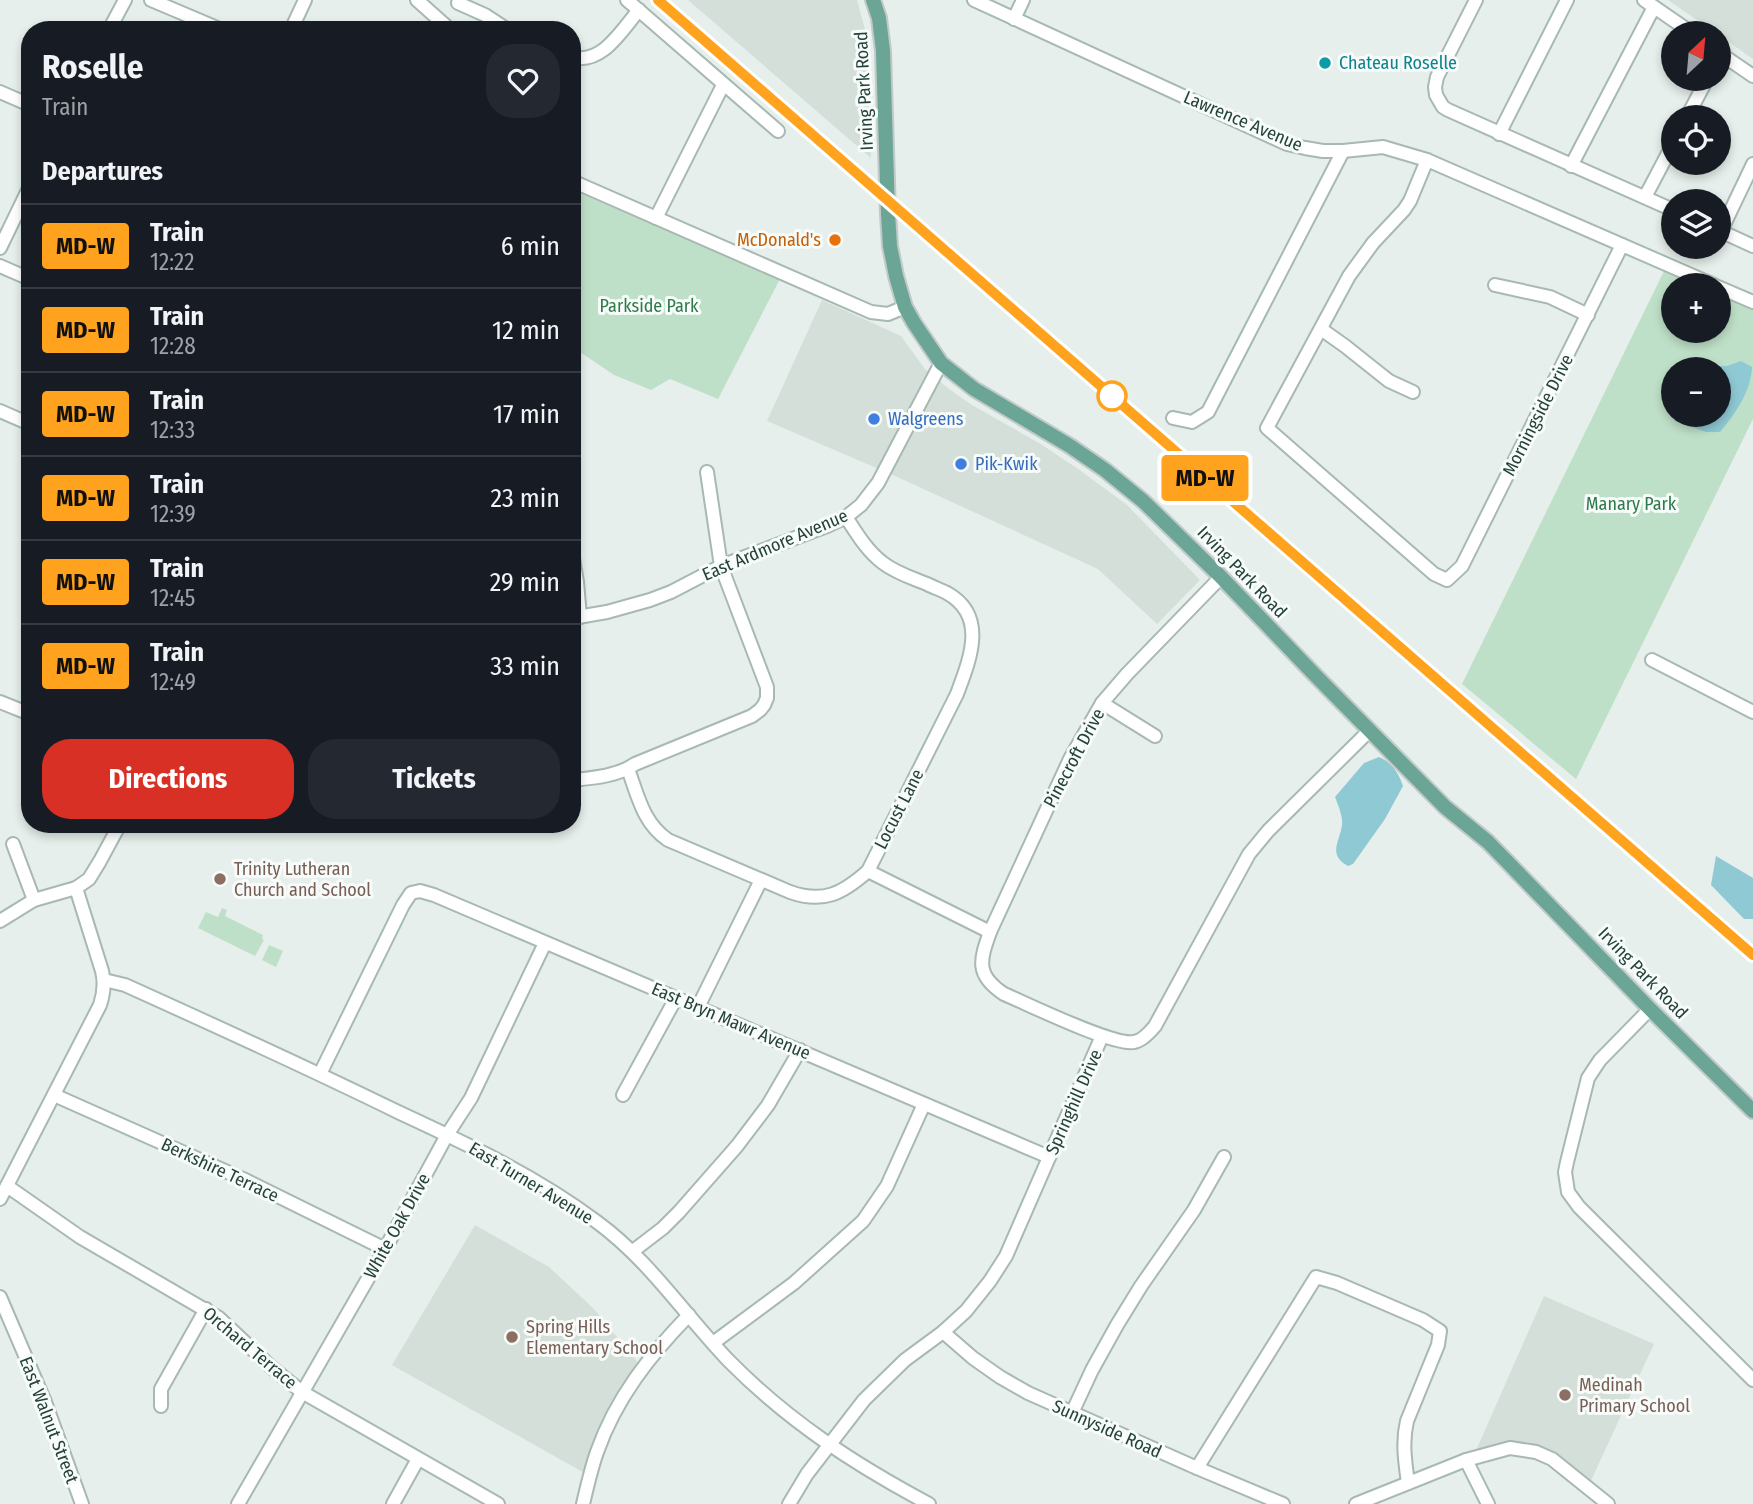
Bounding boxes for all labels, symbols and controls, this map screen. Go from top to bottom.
north arrow [1661,21,1731,91]
map controls [1661,21,1731,427]
street label: Irving Park Road [850,31,878,151]
button: heart [486,44,560,118]
text: Roselle [42,47,143,87]
place label: Chateau Roselle [1339,52,1457,74]
marker: Chateau Roselle [1317,55,1333,71]
street label: Lawrence Avenue [1180,86,1306,156]
text: Train [42,93,88,121]
button: locate [1661,105,1731,175]
text: Departures [42,156,163,187]
button: layers [1661,189,1731,259]
text: Train [150,217,204,248]
place label: McDonald's [737,229,821,251]
text: 6 min [501,231,560,262]
text: MD-W [56,232,115,260]
marker: McDonald's [827,232,843,248]
text: 12:22 [150,248,194,276]
button: + [1661,273,1731,343]
park label: Parkside Park [600,295,699,317]
text: Train [150,301,204,332]
text: 12 min [492,315,560,346]
text: MD-W [56,316,115,344]
text: 12:28 [150,332,196,360]
street label: Morningside Drive [1498,350,1578,479]
button: − [1661,357,1731,427]
unlabelled marker [1097,381,1127,411]
text: Train [150,385,204,416]
text: 17 min [493,399,560,430]
text: MD-W [56,400,115,428]
place label: Walgreens [888,408,964,430]
marker: Walgreens [866,411,882,427]
text: 12:33 [150,416,195,444]
place label: Pik-Kwik [975,453,1038,475]
line badge: MD-W [1156,455,1254,501]
marker: Pik-Kwik [953,456,969,472]
text: MD-W [1175,464,1235,492]
text: Train [150,469,204,500]
text: 23 min [491,483,560,514]
text: MD-W [56,484,115,512]
park label: Manary Park [1586,493,1677,515]
text: 12:39 [150,500,196,528]
street label: East Ardmore Avenue [699,504,851,586]
street label: Irving Park Road [1193,521,1291,623]
text: Train [150,553,204,584]
text: 29 min [490,567,560,598]
text: MD-W [56,568,115,596]
text: 12:45 [150,584,195,612]
text: Train [150,637,204,668]
text: 33 min [490,651,560,682]
text: MD-W [56,652,115,680]
text: 12:49 [150,668,196,696]
street label: Pinecroft Drive [1039,705,1109,811]
button: Directions [42,739,294,819]
button: Tickets [308,739,560,819]
street label: Locust Lane [869,765,929,853]
place label: Trinity Lutheran Church and School [234,858,371,901]
marker: Trinity Lutheran Church and School [212,871,228,887]
street label: Irving Park Road [1594,922,1692,1024]
street label: East Bryn Mawr Avenue [648,978,814,1064]
street label: Springhill Drive [1041,1046,1107,1158]
street label: Berkshire Terrace [158,1133,282,1207]
street label: East Turner Avenue [465,1137,597,1229]
street label: White Oak Drive [359,1169,435,1282]
street label: Orchard Terrace [198,1302,302,1394]
place label: Spring Hills Elementary School [526,1316,663,1359]
marker: Spring Hills Elementary School [504,1329,520,1345]
street label: East Walnut Street [15,1353,83,1487]
place label: Medinah Primary School [1579,1374,1690,1417]
marker: Medinah Primary School [1557,1387,1573,1403]
street label: Sunnyside Road [1049,1395,1165,1463]

